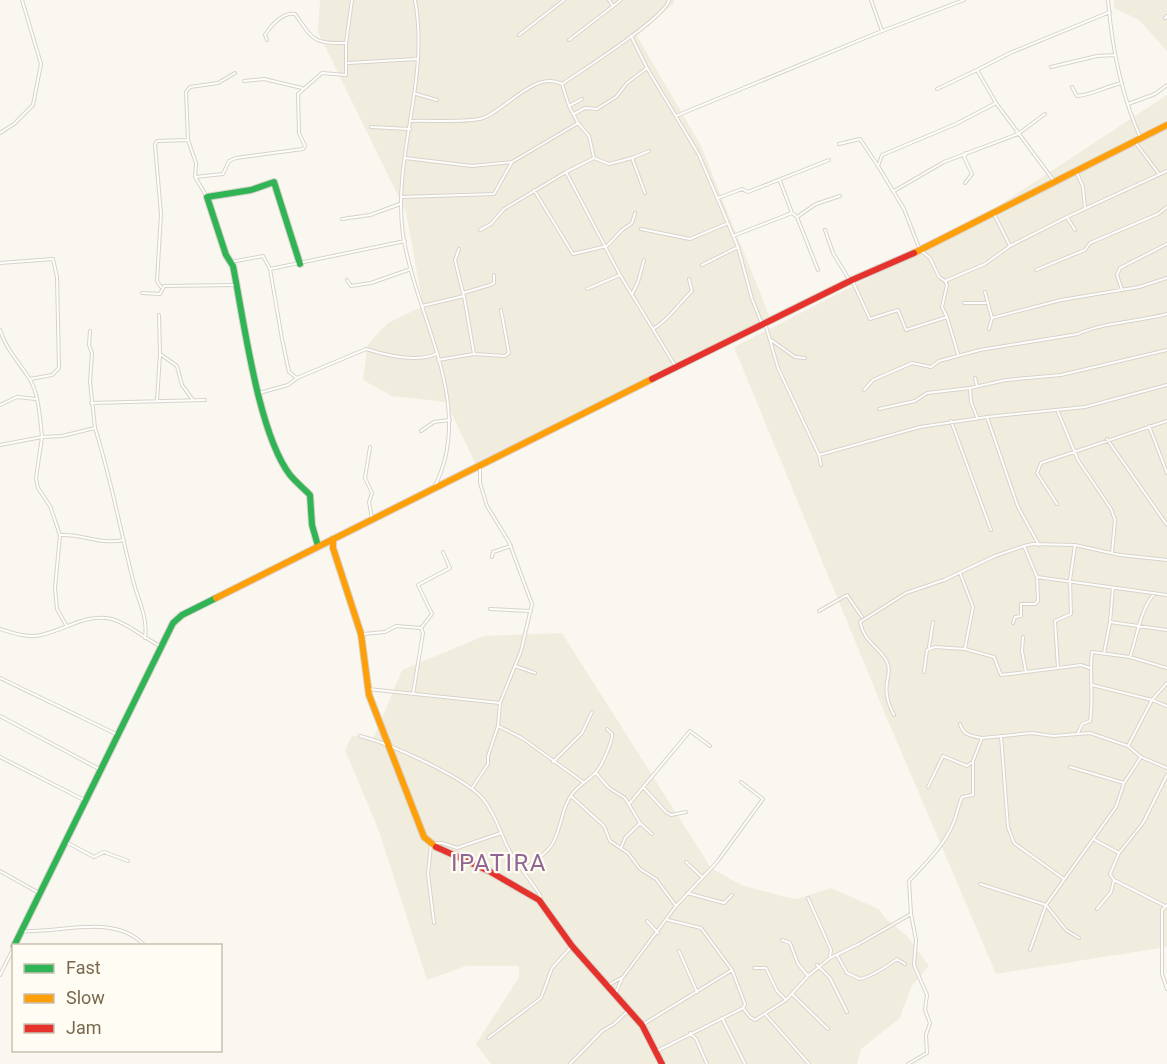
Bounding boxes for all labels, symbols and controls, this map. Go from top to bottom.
district label: IPATIRA [451,849,547,877]
legend [12,944,222,1052]
text: Fast [66,957,101,978]
text: Slow [66,987,105,1008]
text: Jam [66,1017,102,1038]

